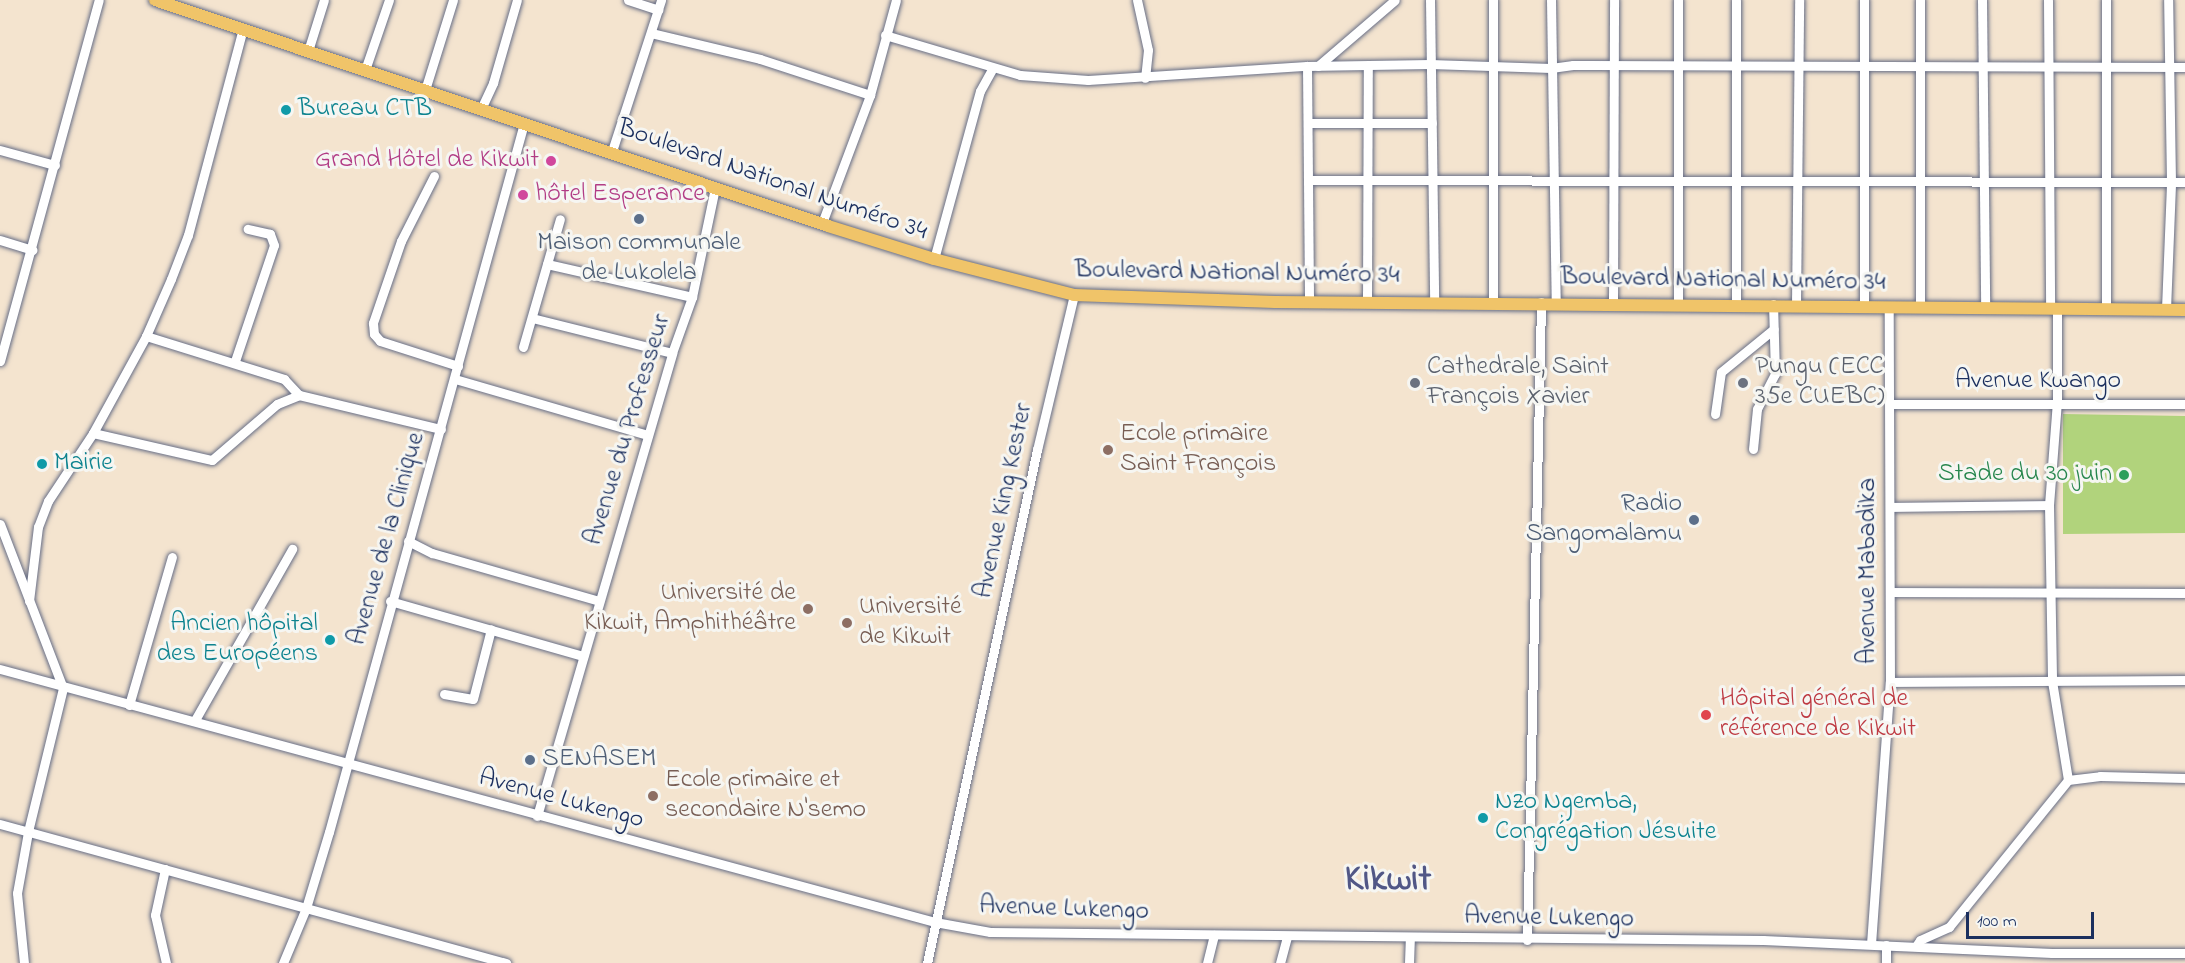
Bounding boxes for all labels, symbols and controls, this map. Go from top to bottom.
place label: Bureau CTB [298,94,432,126]
marker: Bureau CTB [279,103,293,117]
street label: Boulevard National Numéro 34 [613,113,931,249]
place label: Grand Hôtel de Kikwit [315,145,539,177]
marker: Grand Hôtel de Kikwit [544,154,558,168]
place label: hôtel Esperance [535,179,705,211]
marker: hôtel Esperance [516,188,530,202]
marker: Maison communale de Lukolela [632,212,646,226]
place label: Maison communale de Lukolela [537,228,741,290]
street label: Boulevard National Numéro 34 [1074,256,1400,292]
street label: Boulevard National Numéro 34 [1560,263,1886,299]
street label: Avenue du Professeur [579,311,679,549]
place label: Cathedrale, Saint François Xavier [1427,352,1609,414]
place label: Pungu (ECC 35e CUEBC) [1755,352,1885,414]
street label: Avenue Kwango [1955,366,2121,398]
marker: Cathedrale, Saint François Xavier [1408,376,1422,390]
marker: Pungu (ECC 35e CUEBC) [1736,376,1750,390]
street label: Avenue King Kester [969,401,1041,601]
place label: Ecole primaire Saint François [1120,419,1276,480]
street label: Avenue de la Clinique [343,429,433,649]
marker: Ecole primaire Saint François [1101,443,1115,457]
place label: Mairie [54,448,113,480]
marker: Mairie [35,457,49,471]
place label: Stade du 30 juin [1938,459,2112,491]
marker: Stade du 30 juin [2117,468,2131,482]
street label: Avenue Mabadika [1853,478,1885,664]
place label: Radio Sangomalamu [1526,489,1682,550]
marker: Radio Sangomalamu [1687,513,1701,527]
place label: Université de Kikwit, Amphithéâtre [584,578,796,640]
place label: Université de Kikwit [859,592,962,654]
marker: Université de Kikwit, Amphithéâtre [801,602,815,616]
place label: Ancien hôpital des Européens [156,609,318,670]
marker: Université de Kikwit [840,616,854,630]
marker: Ancien hôpital des Européens [323,633,337,647]
place label: Hôpital général de référence de Kikwit [1720,684,1916,746]
marker: Hôpital général de référence de Kikwit [1697,706,1715,724]
place label: SENASEM [542,744,656,776]
marker: SENASEM [523,753,537,767]
street label: Avenue Lukengo [475,763,647,837]
place label: Ecole primaire et secondaire N'semo [665,765,866,826]
place label: Nzo Ngemba, Congrégation Jésuite [1495,787,1716,849]
marker: Ecole primaire et secondaire N'semo [646,789,660,803]
marker: Nzo Ngemba, Congrégation Jésuite [1476,811,1490,825]
district label: Kikwit [1345,858,1431,904]
street label: Avenue Lukengo [979,891,1149,929]
scale bar [1969,900,2096,938]
street label: Avenue Lukengo [1464,902,1634,936]
text: 100 m [1977,909,2017,935]

